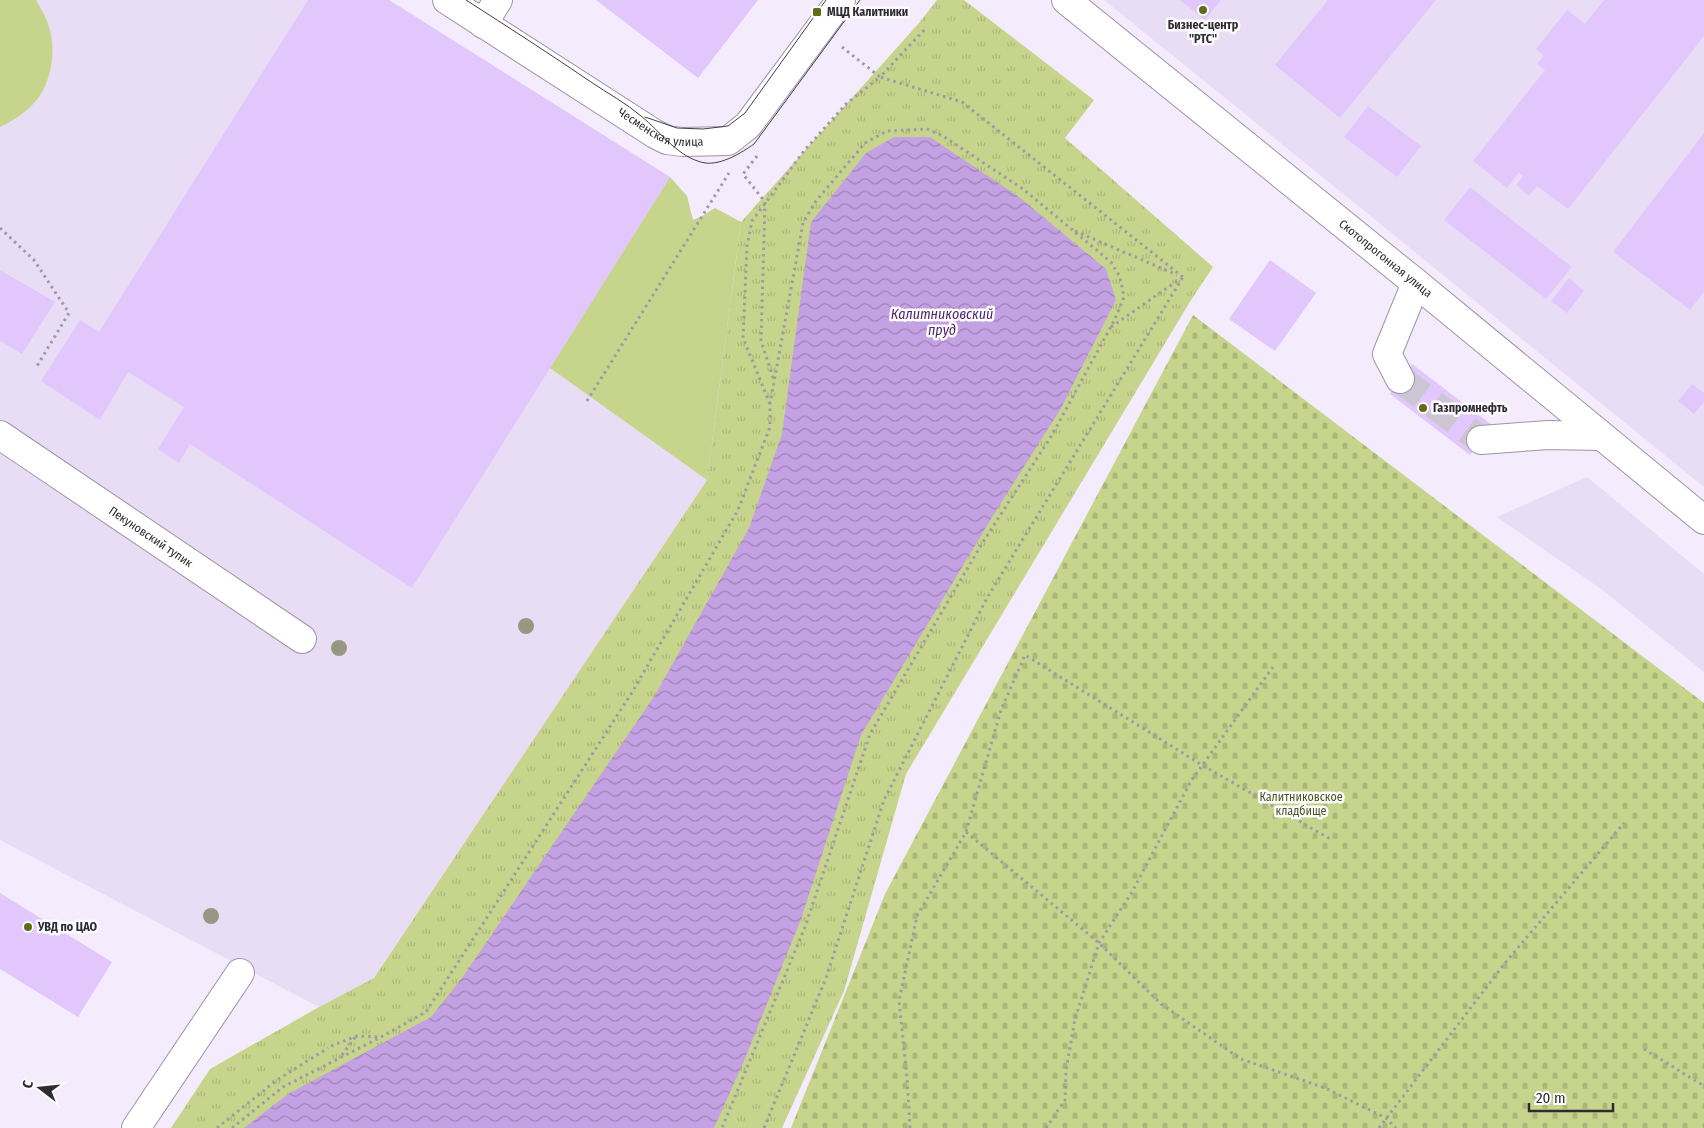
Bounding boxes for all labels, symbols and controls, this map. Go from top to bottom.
marker: Бизнес-центр "РТС" [1197,4,1209,16]
place label: МЦД Калитники [827,5,908,19]
marker: МЦД Калитники [811,6,823,18]
place label: Бизнес-центр "РТС" [1168,18,1239,46]
street label: Чесменская улица [615,105,704,149]
street label: Скотопрогонная улица [1336,217,1435,300]
water label: Калитниковский пруд [891,306,993,339]
place label: Газпромнефть [1433,401,1508,415]
marker: Газпромнефть [1417,402,1429,414]
street label: Пекуновский тупик [106,504,196,570]
park label: Калитниковское кладбище [1259,790,1343,818]
place label: УВД по ЦАО [37,920,98,934]
marker: УВД по ЦАО [22,921,34,933]
north arrow [15,1063,65,1113]
text: С [19,1078,37,1090]
scale bar [1529,1080,1613,1112]
text: 20 m [1536,1089,1566,1107]

